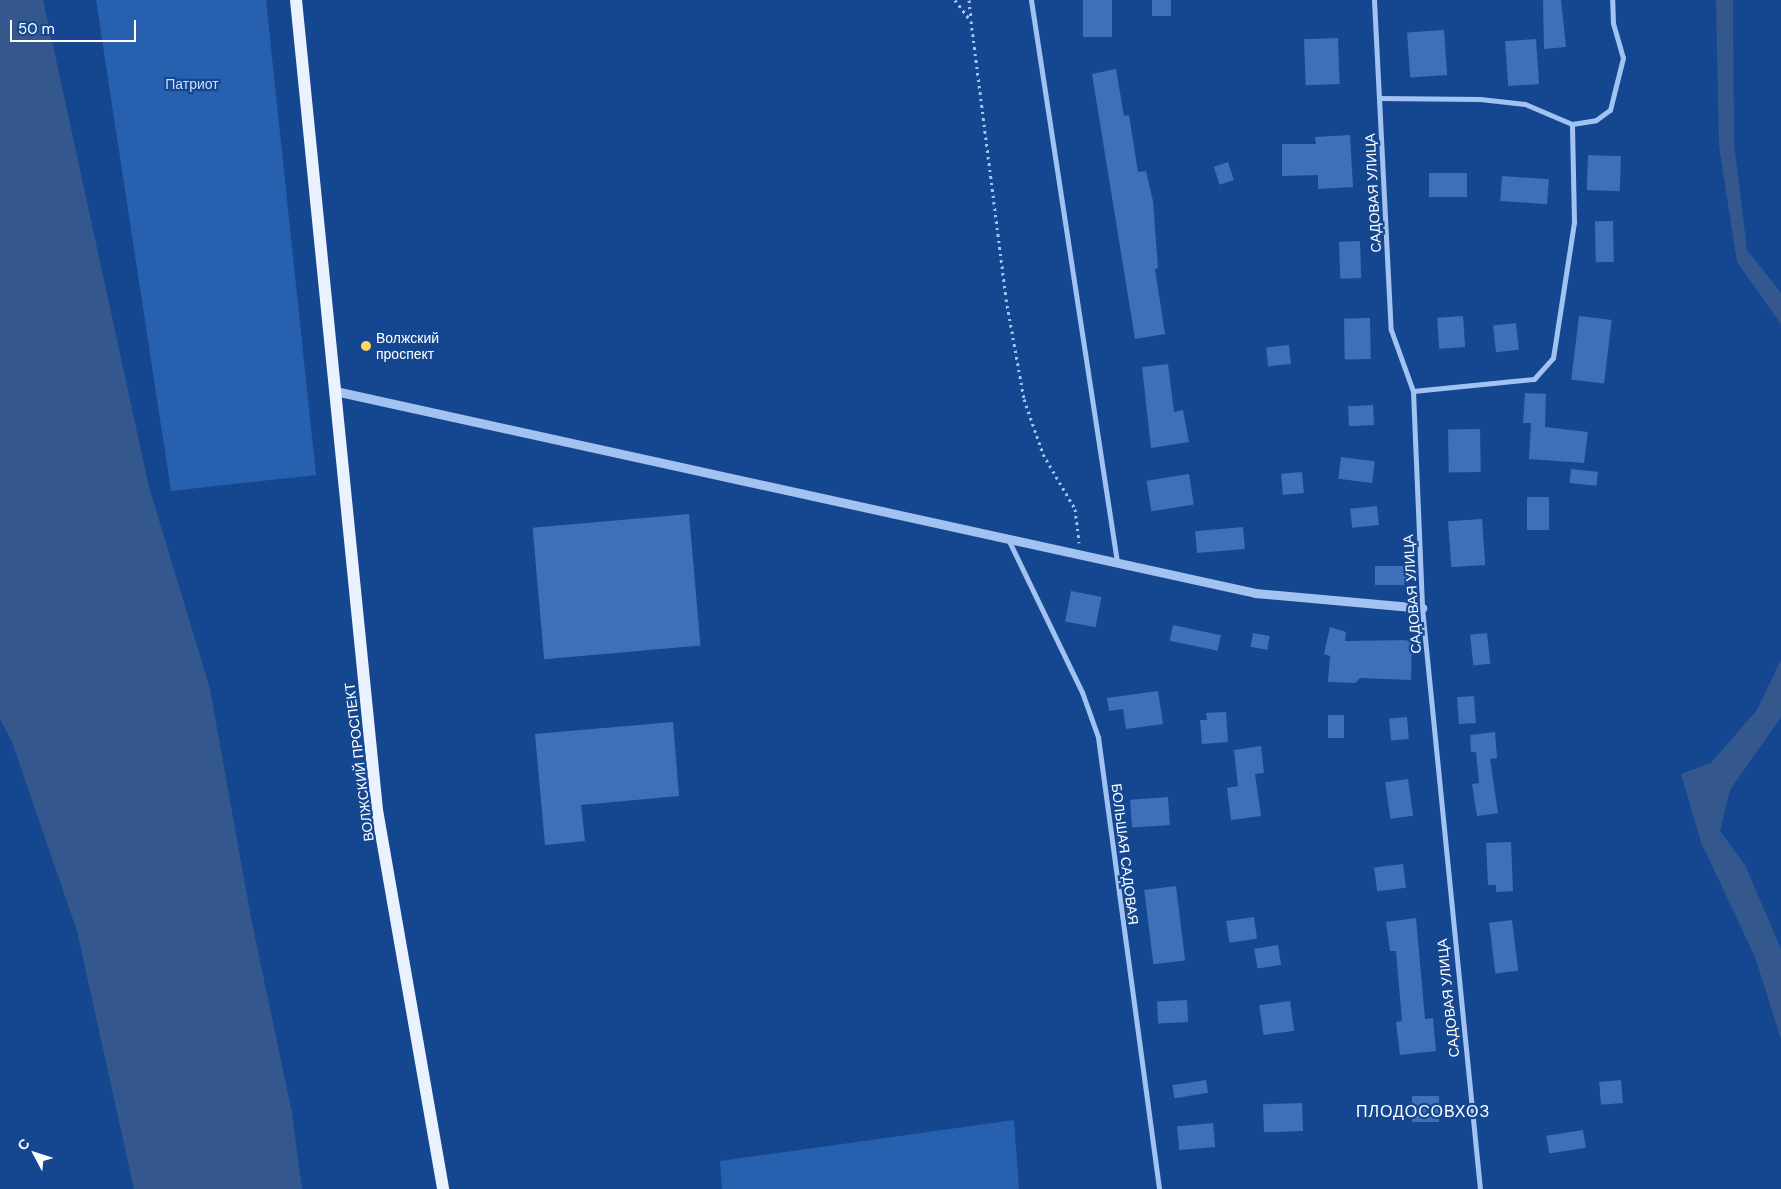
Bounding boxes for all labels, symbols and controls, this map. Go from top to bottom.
scale bar [12,10,139,42]
text: 50 m [18,19,55,39]
park label: Патриот [165,76,219,92]
street label: САДОВАЯ УЛИЦА [1361,133,1385,253]
place label: Волжский проспект [376,330,439,362]
marker: Волжский проспект [360,340,372,352]
street label: САДОВАЯ УЛИЦА [1399,534,1425,654]
street label: ВОЛЖСКИЙ ПРОСПЕКТ [341,682,377,842]
street label: БОЛЬШАЯ САДОВАЯ [1108,782,1142,926]
street label: САДОВАЯ УЛИЦА [1433,938,1463,1058]
district label: ПЛОДОСОВХОЗ [1355,1102,1491,1122]
north arrow [10,1129,60,1179]
text: С [13,1135,34,1154]

